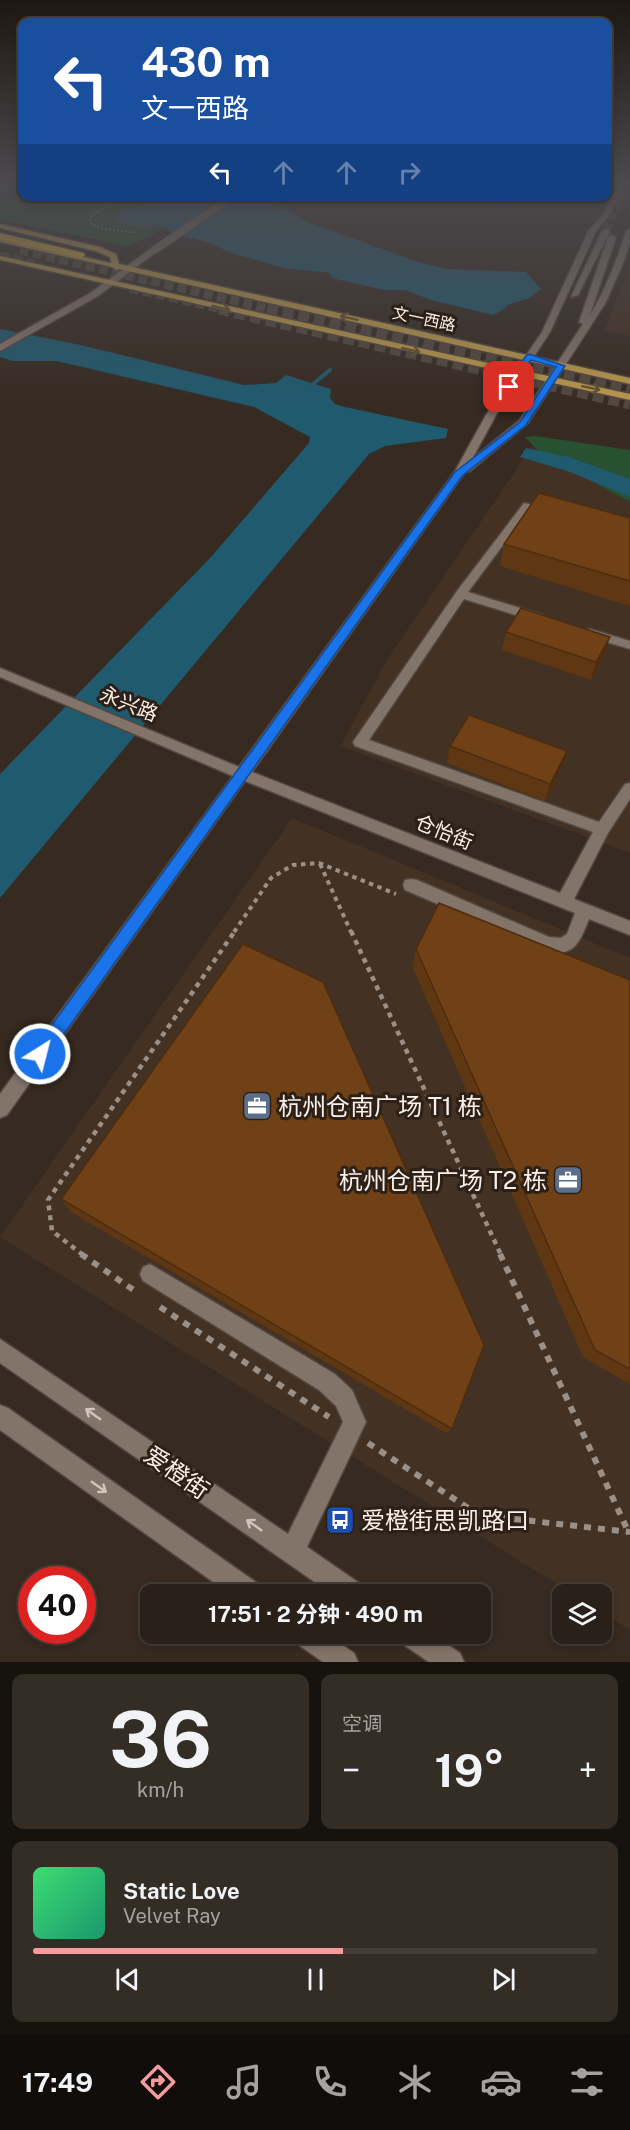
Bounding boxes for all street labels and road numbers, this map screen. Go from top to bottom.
street label: 文一西路 [391,303,457,335]
street label: 永兴路 [97,682,161,726]
street label: 仓怡街 [412,810,476,854]
street label: 爱橙街 [139,1440,215,1504]

